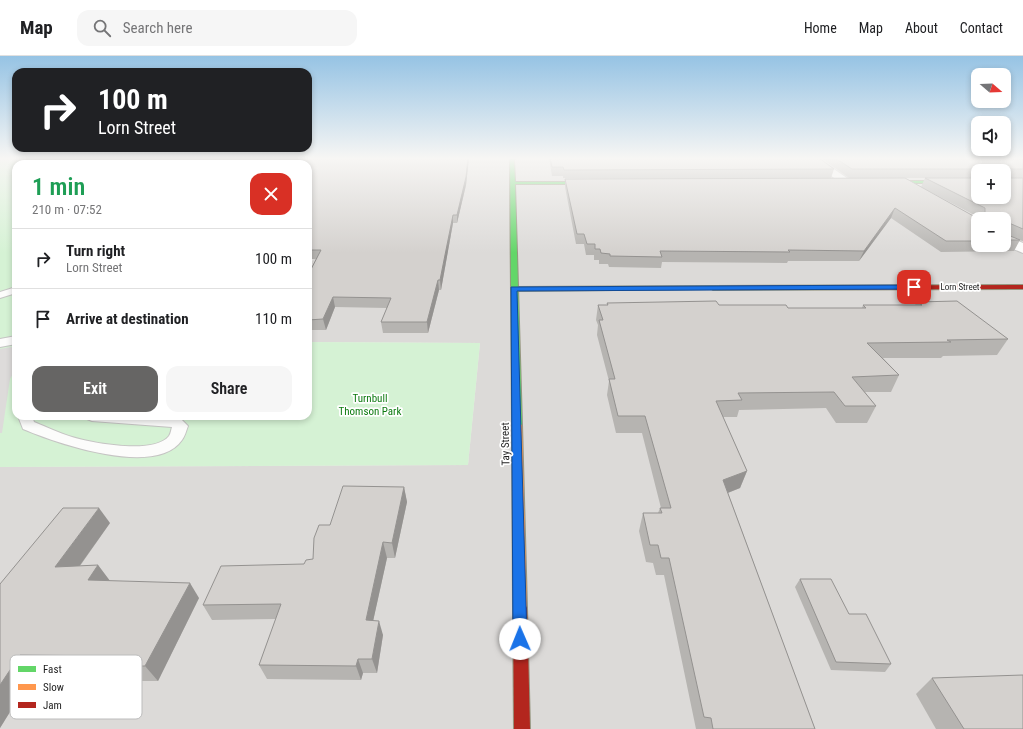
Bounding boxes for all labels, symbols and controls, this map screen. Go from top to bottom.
search box [77,10,357,46]
text: Map [20,16,53,39]
icon: search [91,17,113,39]
text: Search here [123,19,193,37]
text: Home [804,20,837,36]
text: Map [859,20,883,36]
text: About [905,20,938,36]
text: Contact [960,20,1003,36]
north arrow [971,68,1011,108]
map controls [971,68,1011,252]
text: 100 m [98,83,168,116]
icon: right [32,84,84,136]
button: sound [971,116,1011,156]
text: Lorn Street [98,117,176,138]
button: + [971,164,1011,204]
text: 1 min [32,173,85,201]
button: close [250,173,292,215]
text: 210 m · 07:52 [32,202,102,217]
button: − [971,212,1011,252]
text: Turn right [66,242,125,260]
icon: right [32,248,54,270]
text: 100 m [255,250,292,268]
text: Lorn Street [66,260,122,275]
pin [897,270,931,304]
icon: arrive [903,276,925,298]
street label: Lorn Street [940,282,980,292]
icon: arrive [32,308,54,330]
text: Arrive at destination [66,310,189,328]
text: 110 m [255,310,292,328]
button: Exit [32,366,158,412]
button: Share [166,366,292,412]
park label: Turnbull Thomson Park [339,392,401,418]
street label: Tay Street [499,422,512,466]
position arrow [499,618,541,660]
legend [10,655,142,719]
text: Fast [43,663,62,676]
text: Slow [43,681,64,694]
text: Jam [43,699,62,712]

